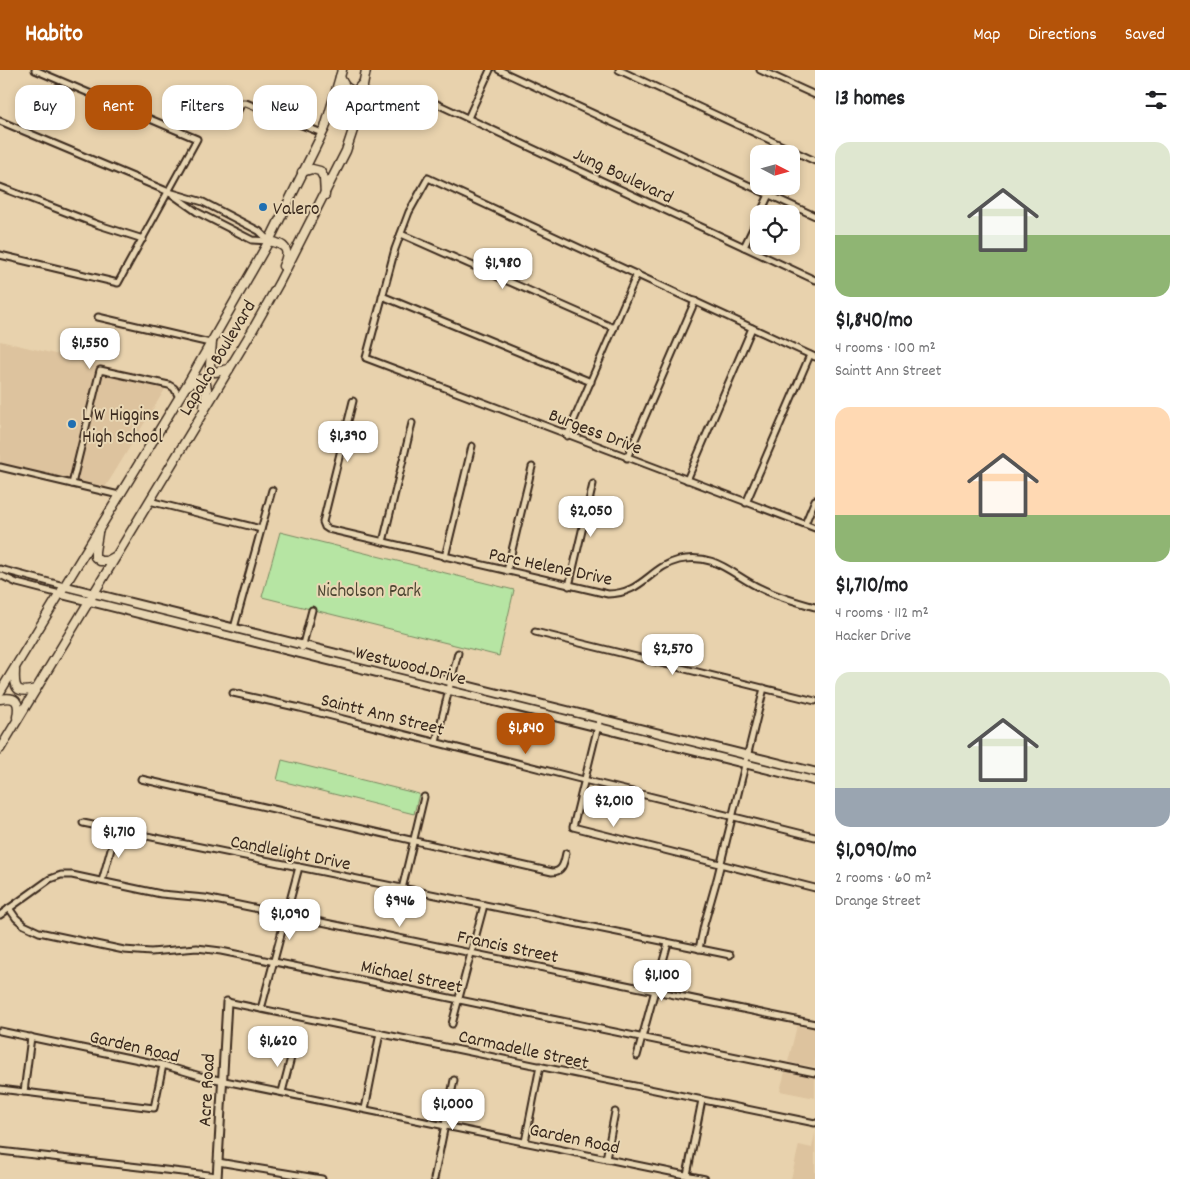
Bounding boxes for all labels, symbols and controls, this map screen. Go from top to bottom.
text: Habito [25,18,83,52]
text: Map [973,23,1000,48]
text: Directions [1028,23,1097,48]
text: Saved [1125,23,1165,48]
chip: Buy [15,85,75,130]
chip: Rent [85,85,152,130]
chip: Filters [162,85,243,130]
chip: New [253,85,317,130]
chip: Apartment [327,85,438,130]
text: 13 homes [835,85,905,115]
icon: filters [1142,86,1170,114]
street label: Jung Boulevard [568,142,677,212]
north arrow [750,145,800,195]
map controls [750,145,800,255]
icon: home [958,175,1048,265]
place label: Valero [273,197,319,224]
marker: Valero [257,201,269,213]
button: locate [750,205,800,255]
pin: $1,980 [462,248,544,290]
text: $1,980 [484,252,522,275]
street label: Lapalco Boulevard [174,296,264,422]
text: $1,840/mo [835,307,913,337]
pin: $1,550 [49,328,131,370]
text: $1,550 [71,332,109,355]
text: 4 rooms · 100 m² [835,337,936,360]
text: Saintt Ann Street [835,360,941,383]
place label: L W Higgins High School [82,403,163,452]
street label: Burgess Drive [544,403,645,463]
marker: L W Higgins High School [66,418,78,430]
pin: $1,390 [307,420,389,463]
text: $1,390 [329,425,367,448]
icon: home [958,440,1048,530]
pin: $2,050 [550,496,632,538]
text: $2,050 [570,500,613,523]
street label: Parc Helene Drive [486,542,615,595]
text: $1,710/mo [835,572,908,602]
park label: Nicholson Park [317,579,421,606]
text: 4 rooms · 112 m² [835,602,929,625]
text: Hacker Drive [835,625,911,648]
pin: $2,570 [632,634,714,676]
text: $2,570 [653,638,693,661]
street label: Westwood Drive [352,641,468,694]
street label: Saintt Ann Street [318,688,447,745]
icon: home [958,705,1048,795]
pin: $1,840 [485,712,567,755]
text: $1,840 [508,717,544,740]
pin: $2,010 [573,786,655,828]
text: $2,010 [594,790,634,813]
pin: $1,710 [78,816,160,859]
text: $1,710 [102,821,136,844]
street label: Candlelight Drive [228,830,353,879]
text: $1,090/mo [835,837,917,867]
text: 2 rooms · 60 m² [835,867,932,890]
pin: $946 [370,886,430,928]
text: $946 [385,890,415,913]
text: Drange Street [835,890,921,913]
pin: $1,090 [249,898,331,941]
text: $1,090 [270,903,310,926]
street label: Francis Street [454,925,560,972]
street label: Michael Street [358,954,465,1002]
pin: $1,100 [621,960,703,1002]
text: $1,100 [644,964,680,987]
street label: Carmadelle Street [456,1024,591,1078]
street label: Garden Road [87,1025,182,1072]
pin: $1,620 [237,1026,319,1068]
text: $1,620 [259,1030,297,1053]
street label: Acre Road [193,1053,224,1127]
pin: $1,000 [412,1088,494,1131]
text: $1,000 [433,1093,473,1116]
street label: Garden Road [527,1118,622,1163]

